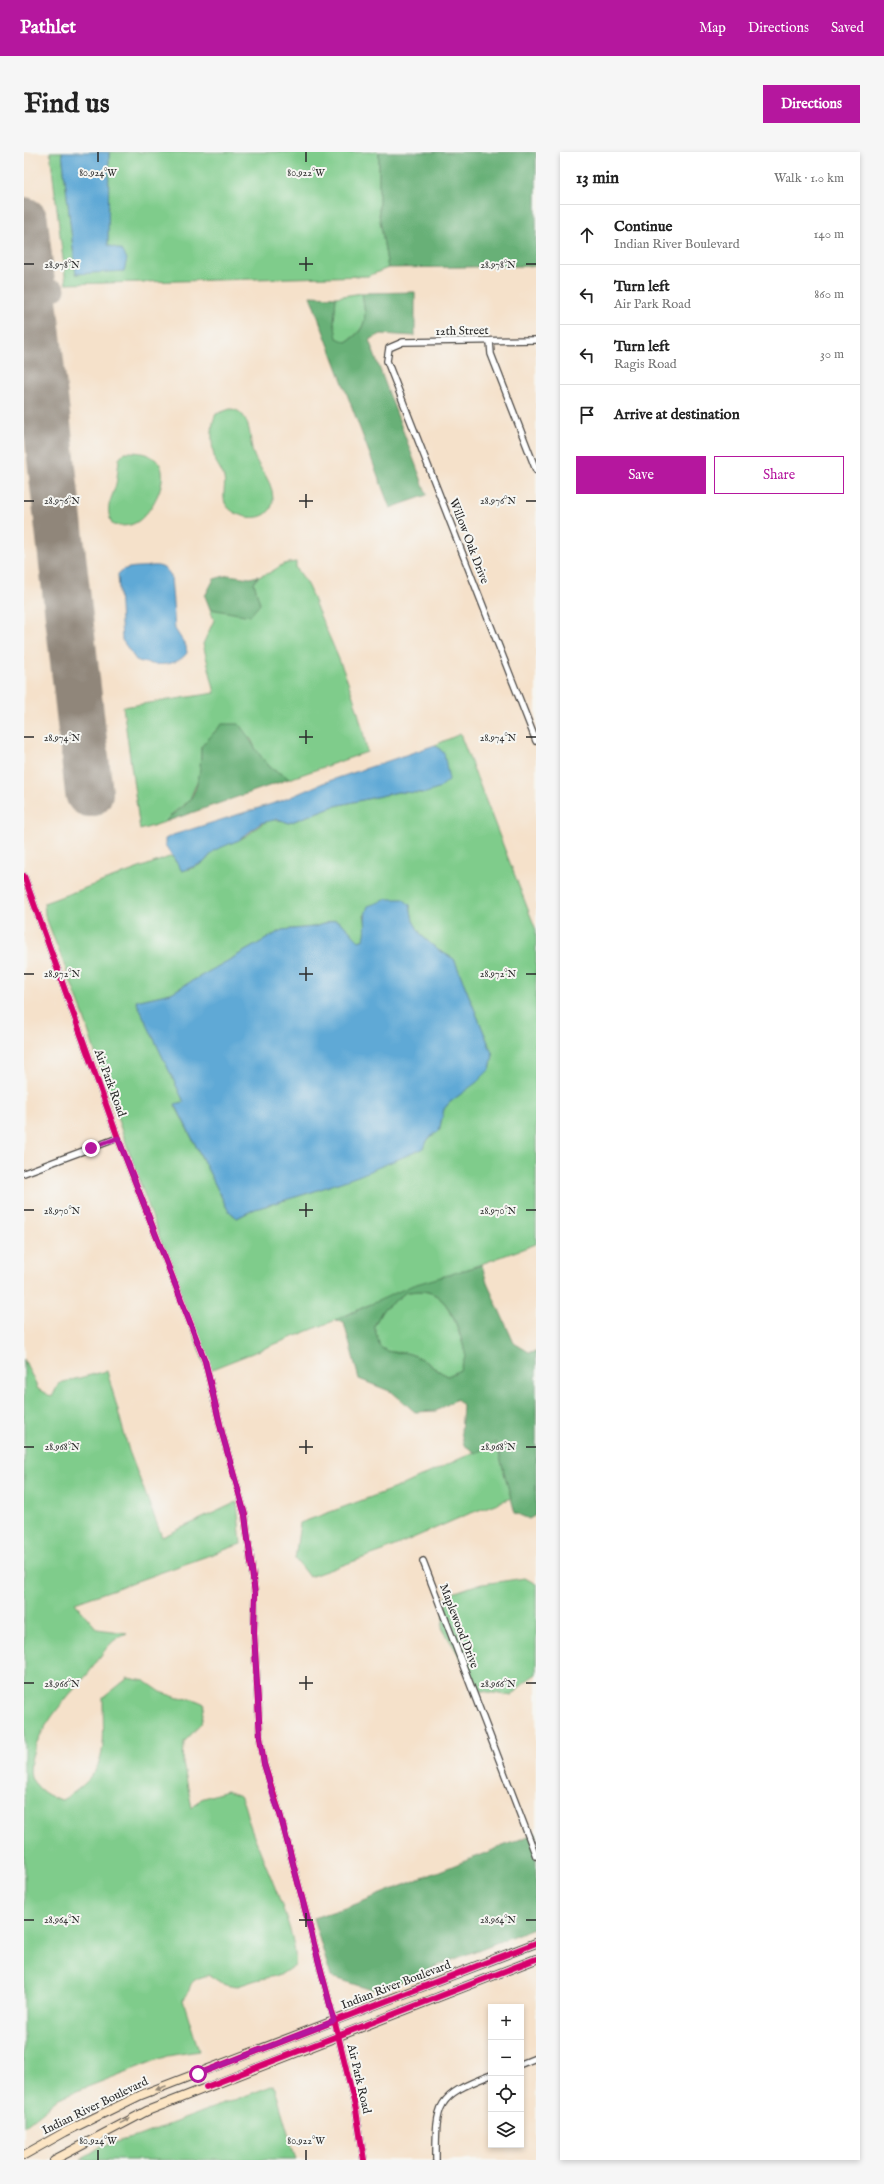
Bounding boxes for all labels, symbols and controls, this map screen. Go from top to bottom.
text: Pathlet [20,16,76,40]
text: Map [699,19,726,37]
text: Directions [748,19,809,37]
text: Saved [831,19,864,37]
button: Directions [763,85,860,123]
text: Find us [24,87,110,122]
text: 80.924°W [79,167,117,180]
text: 80.922°W [287,167,325,180]
text: 13 min [576,168,619,189]
text: Walk · 1.0 km [774,170,844,187]
text: Continue [614,217,672,236]
icon: ahead [576,224,598,246]
text: 140 m [814,226,844,243]
text: Indian River Boulevard [614,236,740,253]
text: 28.978°N [44,259,80,272]
text: 28.978°N [480,259,516,272]
text: Turn left [614,277,670,296]
icon: left [576,284,598,306]
text: 860 m [814,286,844,303]
text: Air Park Road [614,296,691,313]
street label: 12th Street [435,323,489,339]
text: Turn left [614,337,670,356]
icon: left [576,344,598,366]
text: 30 m [820,346,844,363]
text: Ragis Road [614,356,677,373]
icon: arrive [576,404,598,426]
text: Arrive at destination [614,405,740,424]
button: Save [576,456,706,494]
button: Share [714,456,844,494]
text: 28.976°N [44,495,80,508]
text: 28.976°N [480,495,516,508]
street label: Willow Oak Drive [446,496,492,586]
text: 28.974°N [44,732,81,745]
text: 28.974°N [480,732,517,745]
text: 28.972°N [44,968,80,981]
text: 28.972°N [480,968,516,981]
street label: Air Park Road [90,1046,129,1119]
route end [82,1139,100,1157]
text: 28.970°N [44,1205,81,1218]
text: 28.970°N [480,1205,517,1218]
text: 28.968°N [44,1441,80,1454]
text: 28.968°N [480,1441,516,1454]
street label: Maplewood Drive [435,1582,482,1671]
text: 28.966°N [44,1678,80,1691]
text: 28.966°N [480,1678,516,1691]
text: 28.964°N [44,1914,80,1927]
text: 28.964°N [480,1914,516,1927]
street label: Indian River Boulevard [339,1957,453,2013]
map controls [488,2004,524,2148]
button: + [488,2004,524,2040]
button: − [488,2040,524,2076]
street label: Air Park Road [343,2042,374,2116]
route start [189,2065,207,2083]
street label: Indian River Boulevard [40,2074,151,2138]
button: locate [488,2076,524,2112]
one-way arrow [155,2085,167,2091]
button: layers [488,2112,524,2148]
one-way arrow [119,2118,131,2124]
text: 80.924°W [79,2135,117,2148]
text: 80.922°W [287,2135,325,2148]

